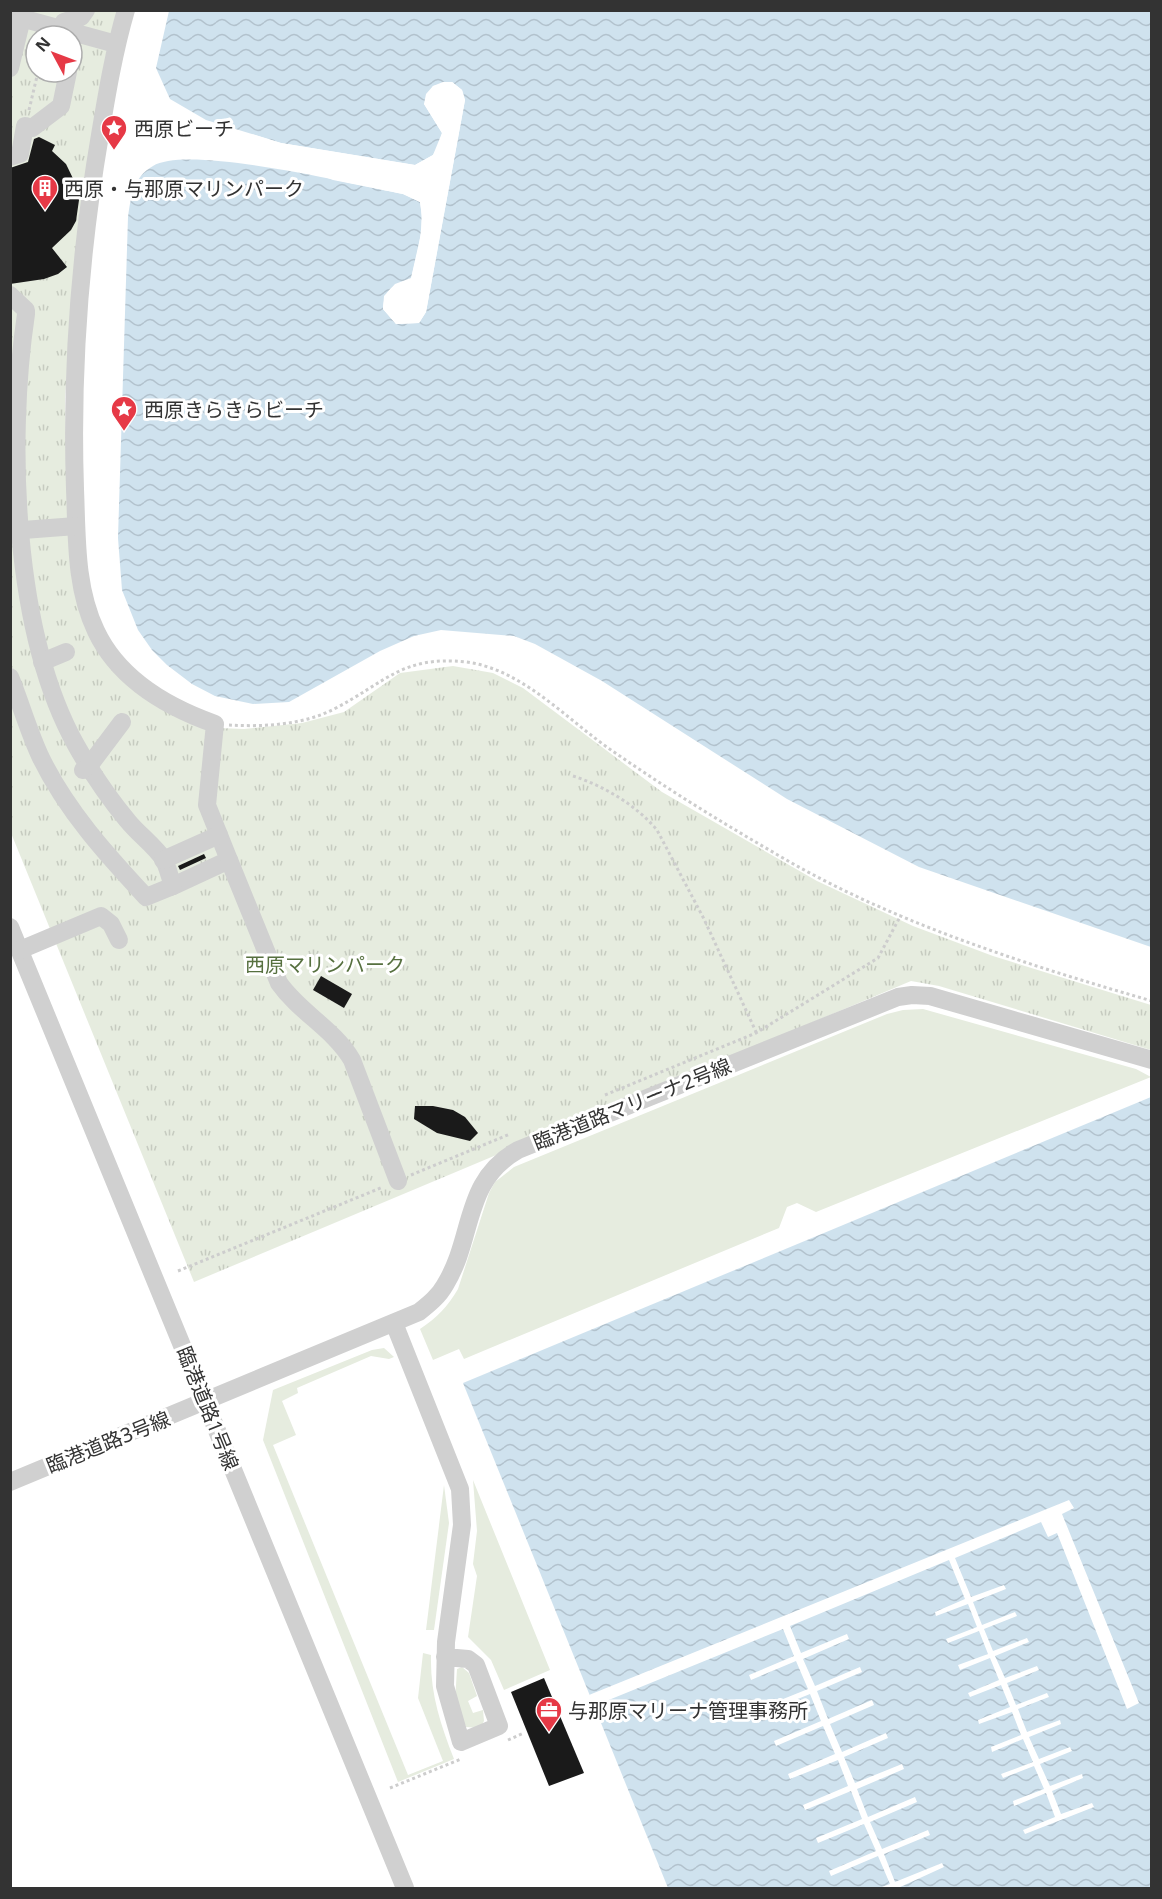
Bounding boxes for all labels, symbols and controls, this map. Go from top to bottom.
north arrow [24,24,84,84]
text: N [30,32,55,56]
place icon: 西原ビーチ [99,113,129,151]
place label: 西原ビーチ [134,115,234,142]
building icon: 西原・与那原マリンパーク [30,173,60,211]
place label: 西原・与那原マリンパーク [64,175,304,202]
place icon: 西原きらきらビーチ [109,394,139,432]
place label: 西原きらきらビーチ [144,396,324,423]
park label: 西原マリンパーク [245,951,405,978]
street label: 臨港道路マリーナ2号線 [529,1052,735,1156]
street label: 臨港道路1号線 [171,1342,245,1474]
street label: 臨港道路3号線 [42,1405,174,1479]
office icon: 与那原マリーナ管理事務所 [534,1695,564,1733]
place label: 与那原マリーナ管理事務所 [568,1697,808,1724]

